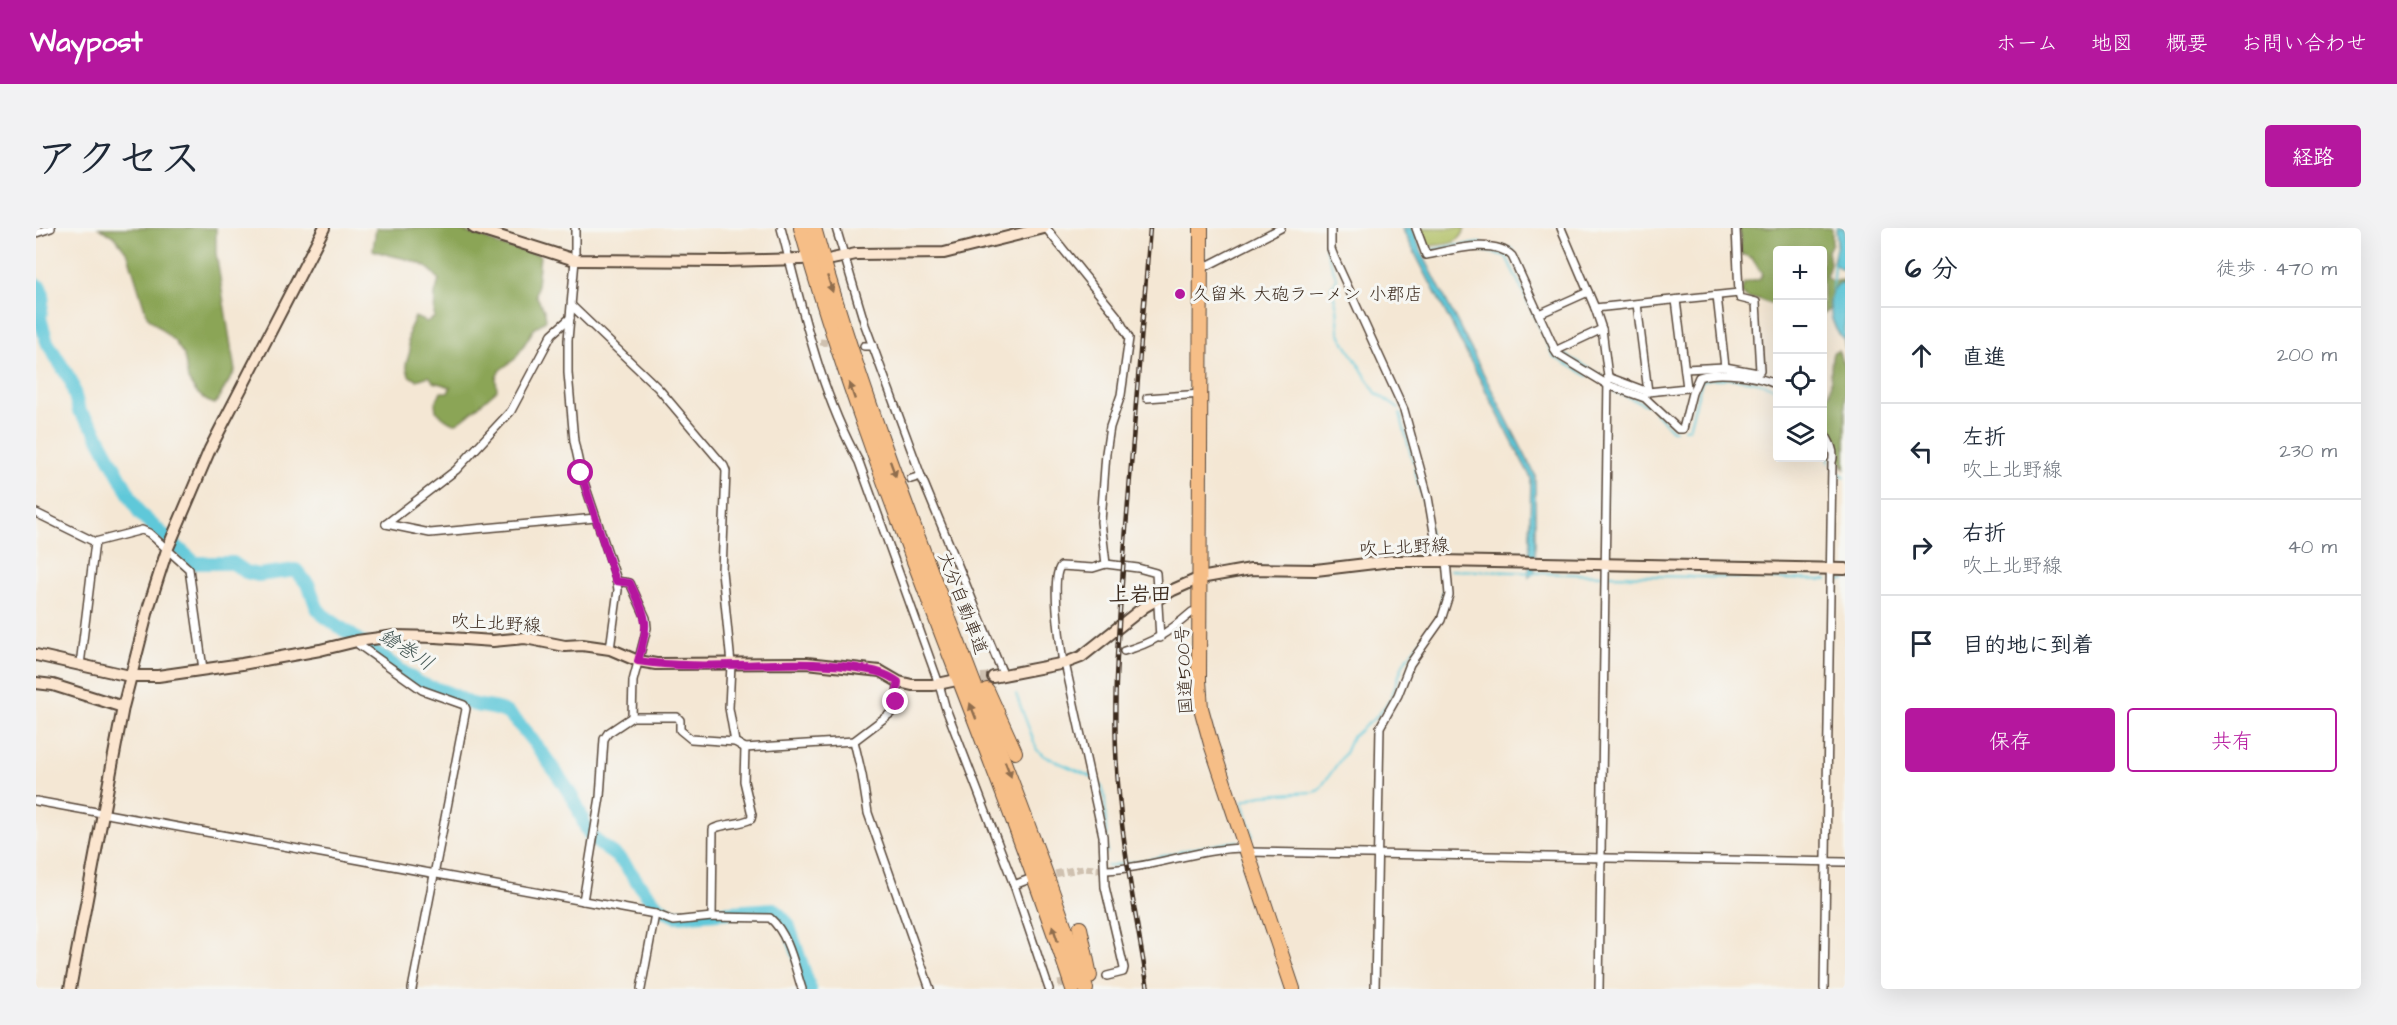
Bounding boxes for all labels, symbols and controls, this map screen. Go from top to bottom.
text: Waypost [30,23,143,62]
text: ホーム [1996,29,2058,58]
text: 地図 [2091,29,2133,58]
text: 概要 [2166,29,2208,58]
text: お問い合わせ [2241,29,2367,58]
button: 経路 [2265,125,2361,187]
text: アクセス [36,131,201,189]
map controls [1773,246,1827,462]
button: + [1773,246,1827,300]
text: 6 分 [1905,251,1958,287]
text: 徒歩 · 470 m [2216,255,2337,283]
one-way arrow [826,275,836,293]
place label: 久留米 大砲ラーメン 小郡店 [1192,282,1422,307]
marker: 久留米 大砲ラーメン 小郡店 [1173,287,1187,301]
button: − [1773,300,1827,354]
icon: ahead [1905,339,1938,372]
text: 200 m [2277,341,2337,369]
text: 直進 [1962,342,2006,373]
button: locate [1773,354,1827,408]
one-way arrow [847,382,856,400]
button: layers [1773,408,1827,462]
text: 左折 [1962,422,2006,453]
icon: left [1905,435,1938,468]
text: 230 m [2279,437,2337,465]
text: 吹上北野線 [1962,456,2062,484]
route start [567,459,593,485]
one-way arrow [888,460,898,478]
text: 右折 [1962,518,2006,549]
icon: right [1905,531,1938,564]
street label: 吹上北野線 [1358,533,1450,562]
text: 40 m [2287,533,2337,561]
street label: 大分自動車道 [932,548,994,658]
text: 吹上北野線 [1962,552,2062,580]
district label: 上岩田 [1109,580,1172,609]
street label: 吹上北野線 [450,609,542,638]
water label: 鎗巻川 [374,622,439,678]
street label: 国道500号 [1170,625,1199,715]
icon: arrive [1905,627,1938,660]
text: 目的地に到着 [1962,630,2094,661]
route end [882,688,908,714]
one-way arrow [968,702,977,720]
button: 保存 [1905,708,2115,772]
button: 共有 [2127,708,2337,772]
one-way arrow [1003,760,1013,778]
one-way arrow [1049,924,1059,942]

